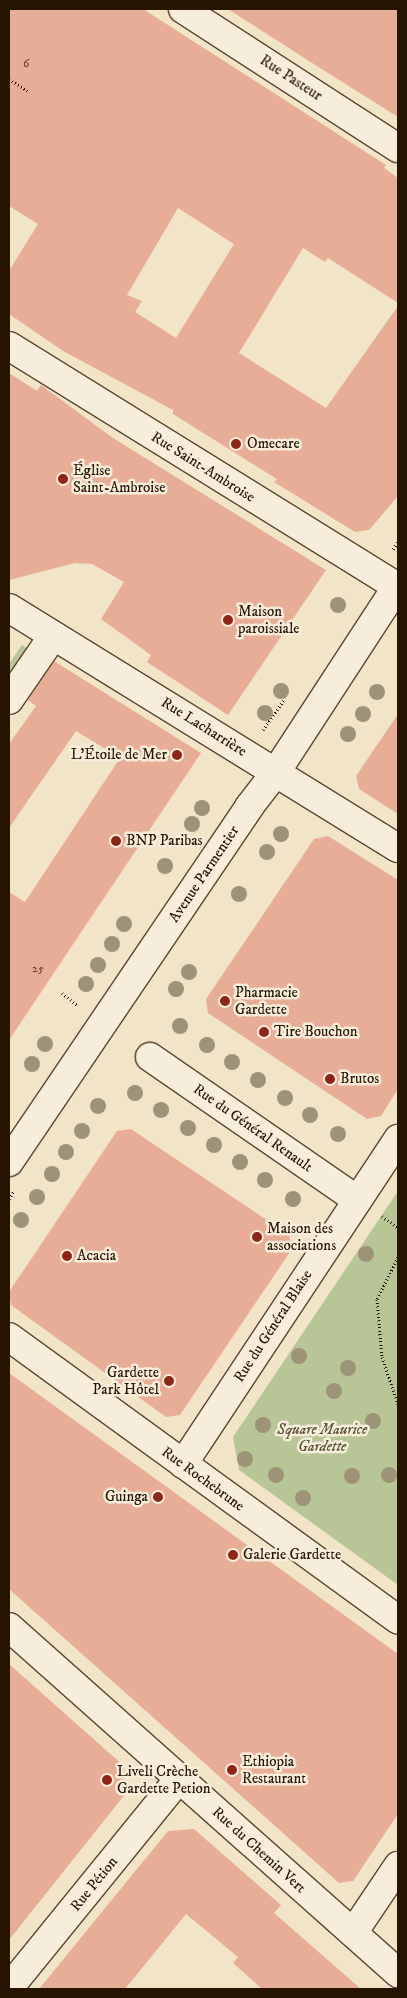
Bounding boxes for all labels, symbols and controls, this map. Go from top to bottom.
street label: Rue Pasteur [257,51,325,105]
house number: 6 [23,57,29,71]
street label: Rue Saint-Ambroise [148,428,258,506]
place label: Omecare [247,435,300,453]
marker: Omecare [229,437,243,451]
place label: Église Saint-Ambroise [73,461,165,496]
marker: Église Saint-Ambroise [57,473,69,485]
place label: Maison paroissiale [238,602,300,637]
marker: Maison paroissiale [222,614,234,626]
street label: Rue Lacharrière [158,694,250,760]
place label: L'Étoile de Mer [71,746,167,764]
marker: L'Étoile de Mer [171,749,183,761]
street label: Avenue Parmentier [165,822,243,926]
place label: BNP Paribas [126,832,203,850]
marker: BNP Paribas [110,835,122,847]
house number: 25 [32,962,44,976]
place label: Pharmacie Gardette [235,983,298,1018]
marker: Pharmacie Gardette [219,995,231,1007]
place label: Tire Bouchon [274,1023,358,1041]
marker: Tire Bouchon [258,1026,270,1038]
place label: Brutos [340,1070,379,1088]
marker: Brutos [324,1073,336,1085]
street label: Rue du Général Renault [190,1080,316,1176]
place label: Maison des associations [267,1219,336,1254]
marker: Maison des associations [251,1231,263,1243]
place label: Acacia [77,1247,116,1265]
marker: Acacia [61,1250,73,1262]
street label: Rue du Général Blaise [230,1266,316,1386]
place label: Gardette Park Hôtel [93,1363,159,1398]
marker: Gardette Park Hôtel [163,1375,175,1387]
park label: Square Maurice Gardette [277,1420,367,1455]
street label: Rue Rochebrune [158,1443,248,1515]
place label: Guinga [105,1488,148,1506]
marker: Guinga [152,1491,164,1503]
place label: Galerie Gardette [243,1546,341,1564]
marker: Galerie Gardette [227,1549,239,1561]
place label: Ethiopia Restaurant [242,1752,306,1787]
place label: Liveli Crèche Gardette Petion [117,1762,211,1797]
marker: Ethiopia Restaurant [226,1764,238,1776]
marker: Liveli Crèche Gardette Petion [101,1774,113,1786]
street label: Rue du Chemin Vert [208,1803,310,1897]
street label: Rue Pétion [67,1853,121,1915]

